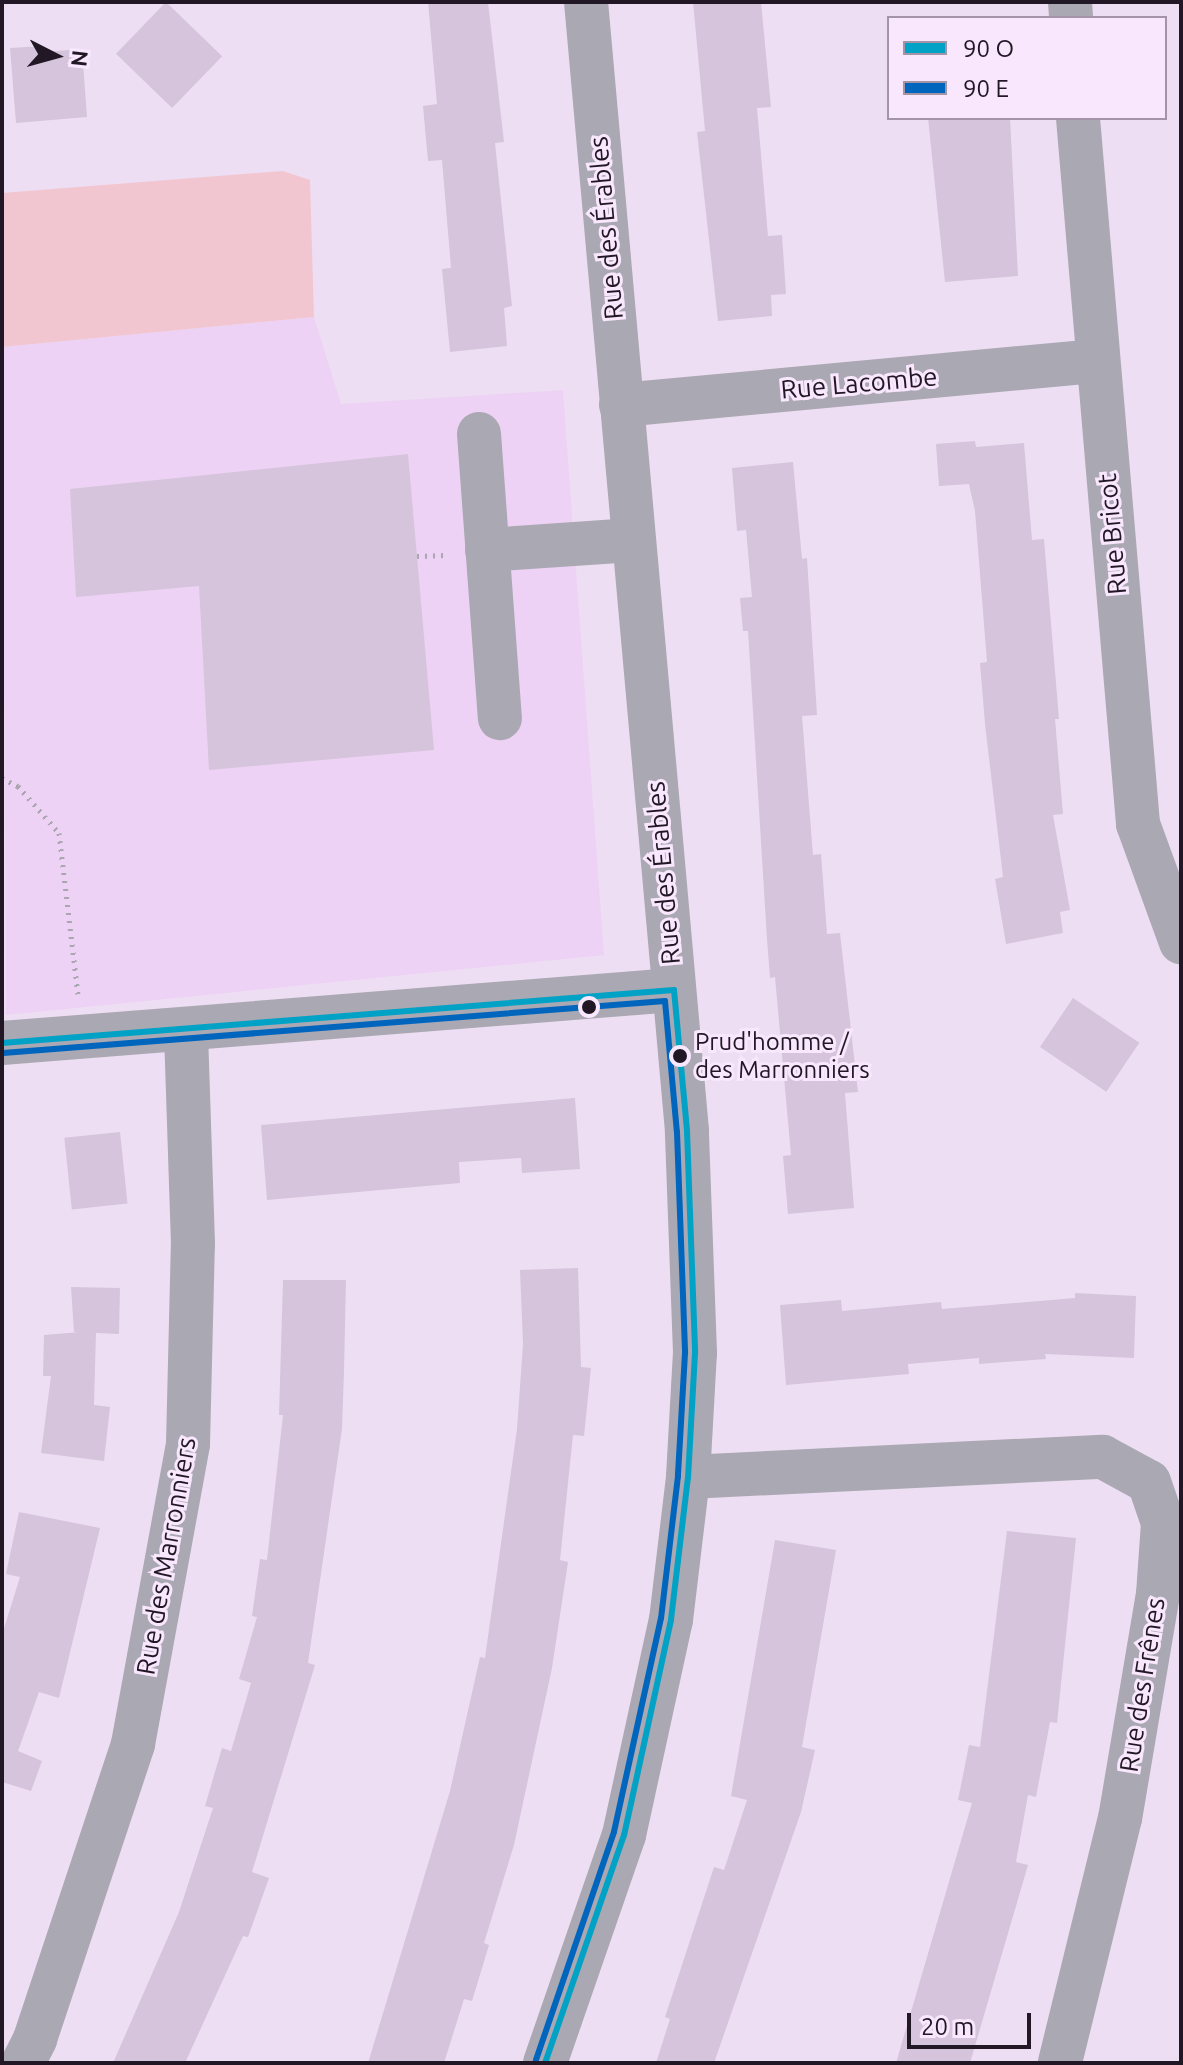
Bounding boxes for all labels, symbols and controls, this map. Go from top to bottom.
north arrow [16,16,96,96]
legend [887,16,1167,120]
text: 90 O [963,35,1014,62]
text: N [67,49,94,68]
text: 90 E [963,75,1009,102]
street label: Rue des Érables [582,135,630,321]
street label: Rue Lacombe [779,361,939,405]
street label: Rue Bricot [1091,472,1133,596]
street label: Rue des Érables [639,780,687,966]
unlabelled marker [581,999,597,1015]
place label: Prud'homme / des Marronniers [695,1028,870,1084]
marker: Prud'homme / des Marronniers [672,1048,688,1064]
street label: Rue des Marronniers [130,1435,202,1677]
street label: Rue des Frênes [1113,1596,1171,1774]
scale bar [911,1997,1035,2047]
text: 20 m [921,2013,974,2040]

